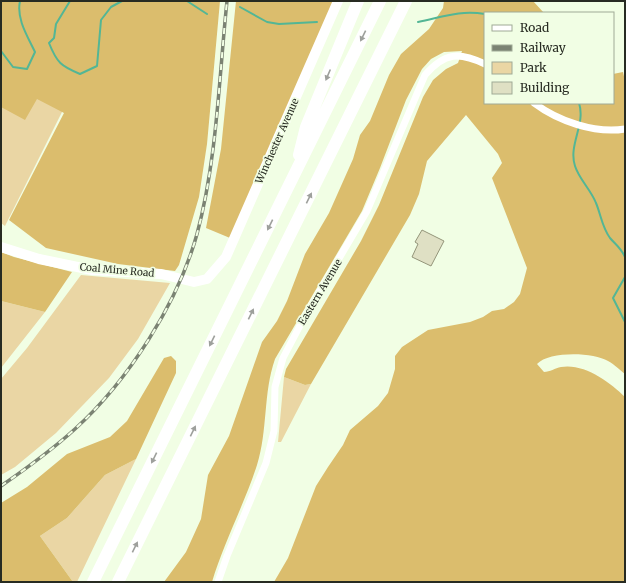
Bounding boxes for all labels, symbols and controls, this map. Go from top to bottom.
legend [484,12,614,104]
text: Road [520,20,549,35]
one-way arrow [360,30,366,42]
text: Railway [520,40,566,55]
text: Park [520,60,547,75]
one-way arrow [324,70,330,82]
text: Building [520,80,570,95]
street label: Winchester Avenue [252,96,302,187]
one-way arrow [305,192,312,203]
one-way arrow [267,219,273,231]
street label: Eastern Avenue [295,257,345,327]
street label: Coal Mine Road [79,260,155,280]
one-way arrow [248,308,254,320]
one-way arrow [209,336,215,347]
one-way arrow [190,425,196,436]
one-way arrow [151,452,157,464]
one-way arrow [132,541,139,553]

